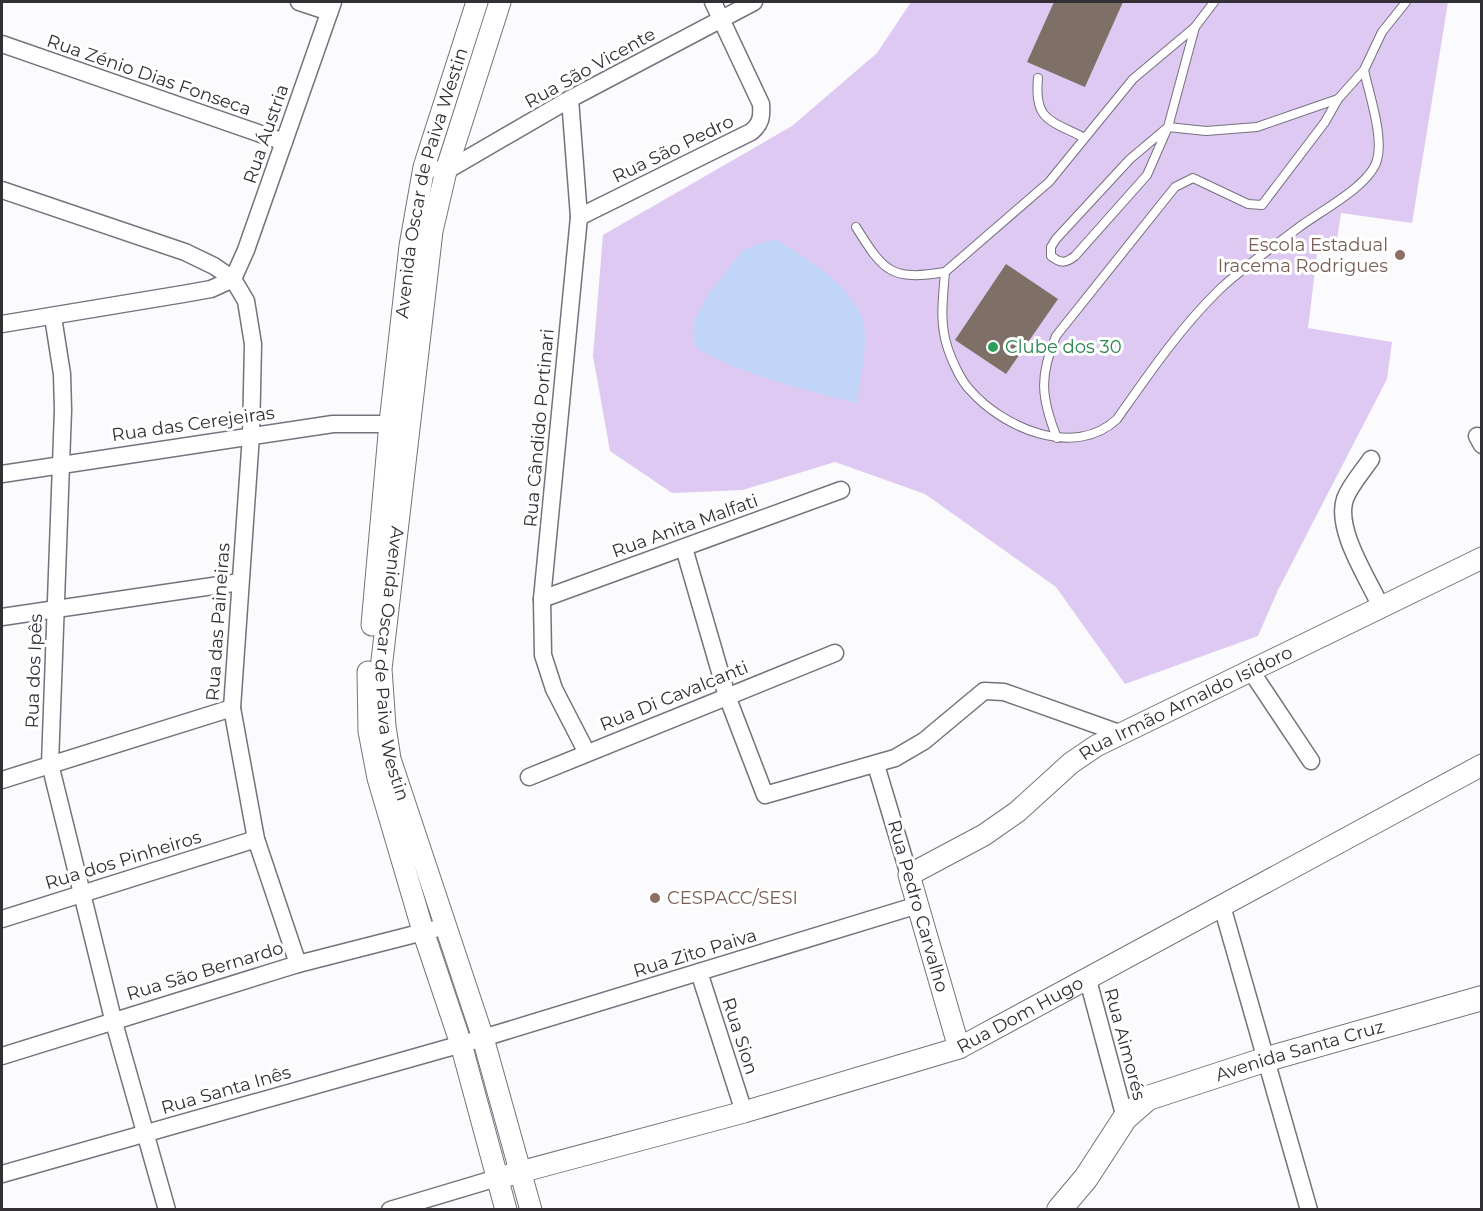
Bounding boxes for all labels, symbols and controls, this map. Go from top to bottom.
street label: Rua São Vicente [521,23,659,113]
street label: Rua Zénio Dias Fonseca [44,30,254,120]
street label: Avenida Oscar de Paiva Westin [391,45,473,320]
street label: Rua Áustria [239,81,293,187]
street label: Rua São Pedro [609,110,737,188]
place label: Escola Estadual Iracema Rodrigues [1218,234,1388,277]
marker: Escola Estadual Iracema Rodrigues [1393,248,1407,262]
street label: Rua Cândido Portinari [519,328,559,528]
place label: Clube dos 30 [1005,336,1122,358]
marker: Clube dos 30 [986,340,1000,354]
street label: Rua das Cerejeiras [110,402,276,446]
street label: Rua Anita Malfati [609,489,761,563]
street label: Avenida Oscar de Paiva Westin [370,525,414,804]
street label: Rua das Paineiras [201,542,235,702]
street label: Rua dos Ipês [21,613,47,729]
street label: Rua Irmão Arnaldo Isidoro [1075,641,1296,765]
street label: Rua Di Cavalcanti [597,656,751,736]
street label: Rua Pedro Carvalho [883,817,953,995]
street label: Rua dos Pinheiros [42,826,204,894]
place label: CESPACC/SESI [667,887,798,909]
marker: CESPACC/SESI [648,891,662,905]
street label: Rua Zito Paiva [631,924,759,982]
street label: Rua São Bernardo [124,937,286,1005]
street label: Rua Dom Hugo [953,972,1087,1058]
street label: Rua Aimorés [1099,985,1151,1103]
street label: Rua Sion [717,995,763,1077]
street label: Avenida Santa Cruz [1213,1015,1387,1086]
street label: Rua Santa Inês [159,1061,294,1119]

